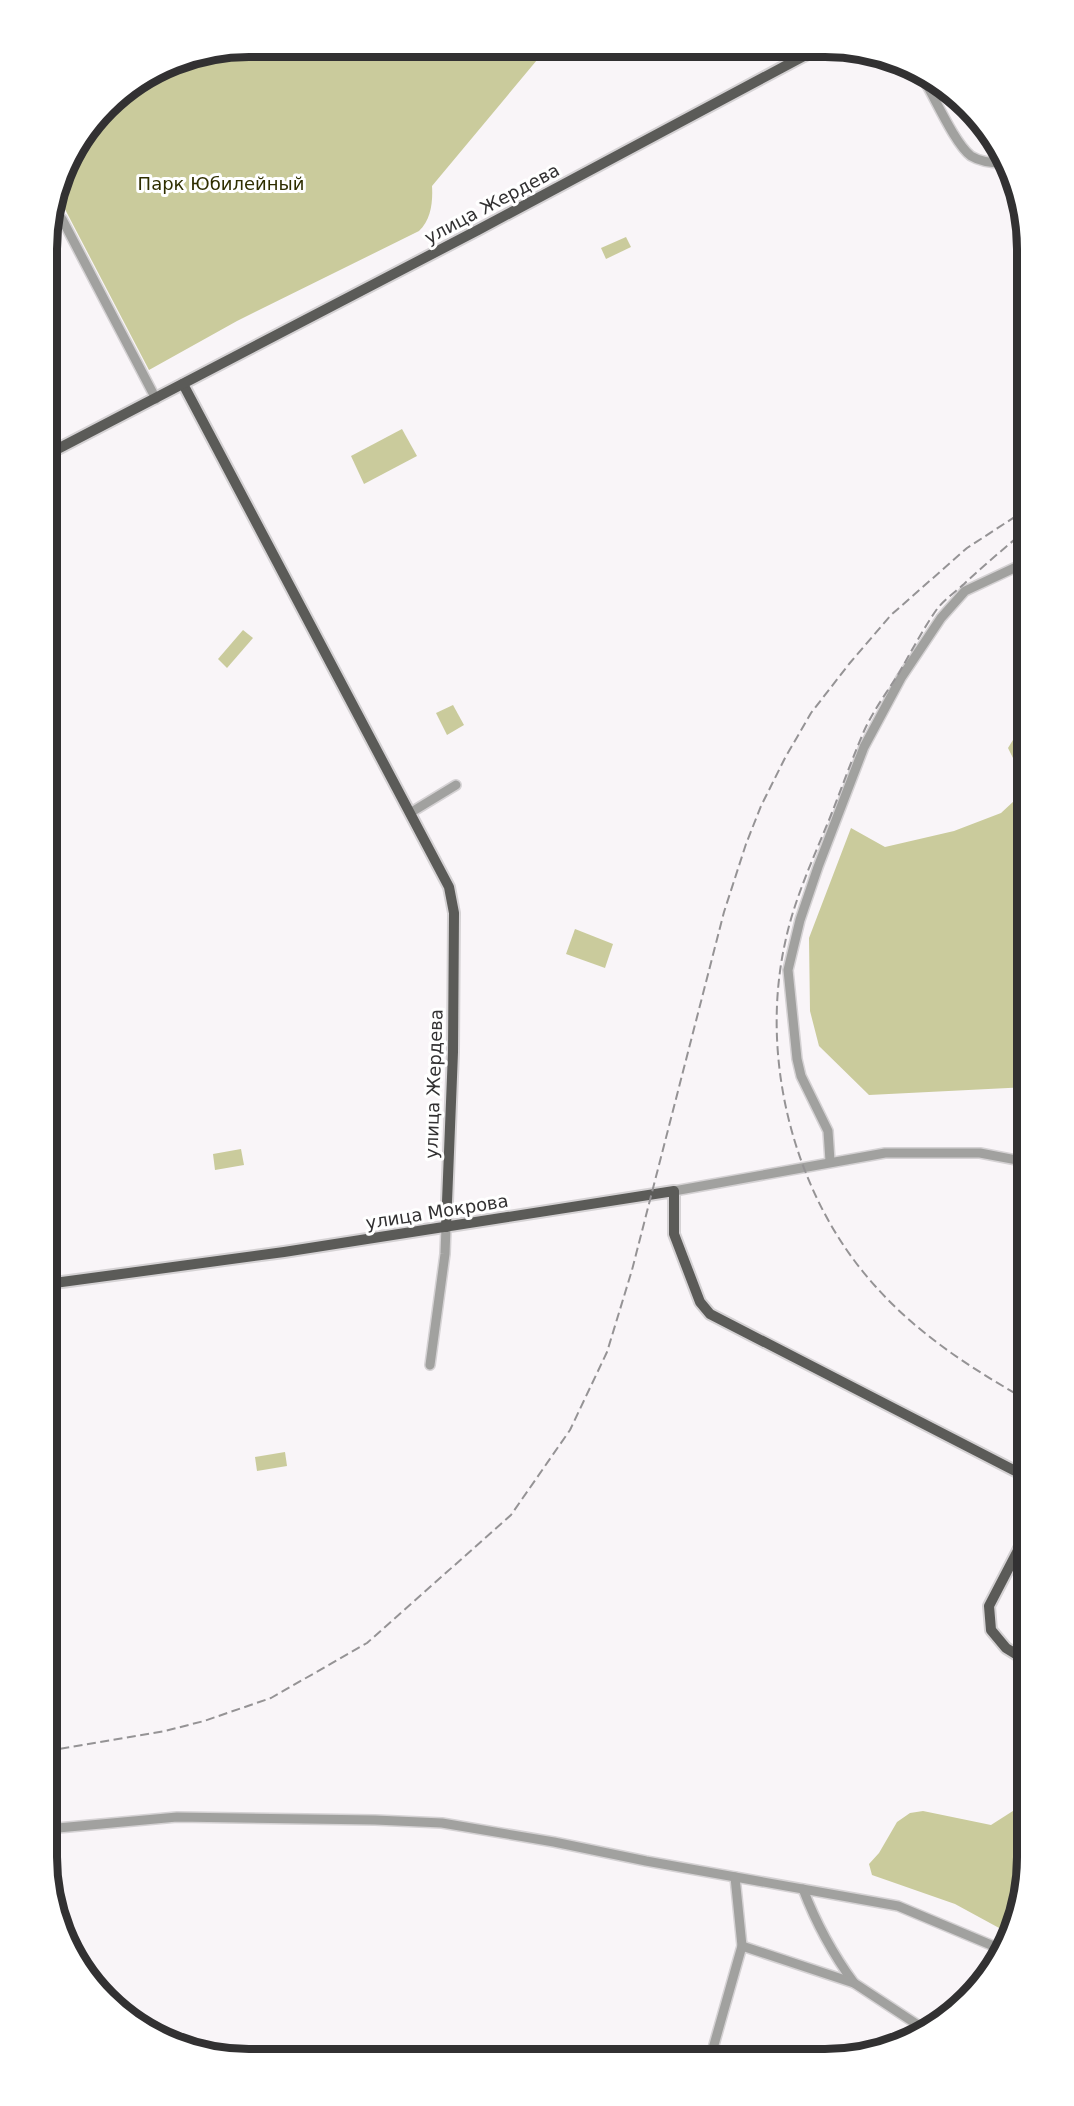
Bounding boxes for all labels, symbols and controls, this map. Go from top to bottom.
street label: улица Жердева [421,159,563,248]
park label: Парк Юбилейный [138,173,304,194]
street label: улица Жердева [420,1009,447,1159]
street label: улица Мокрова [364,1190,510,1233]

